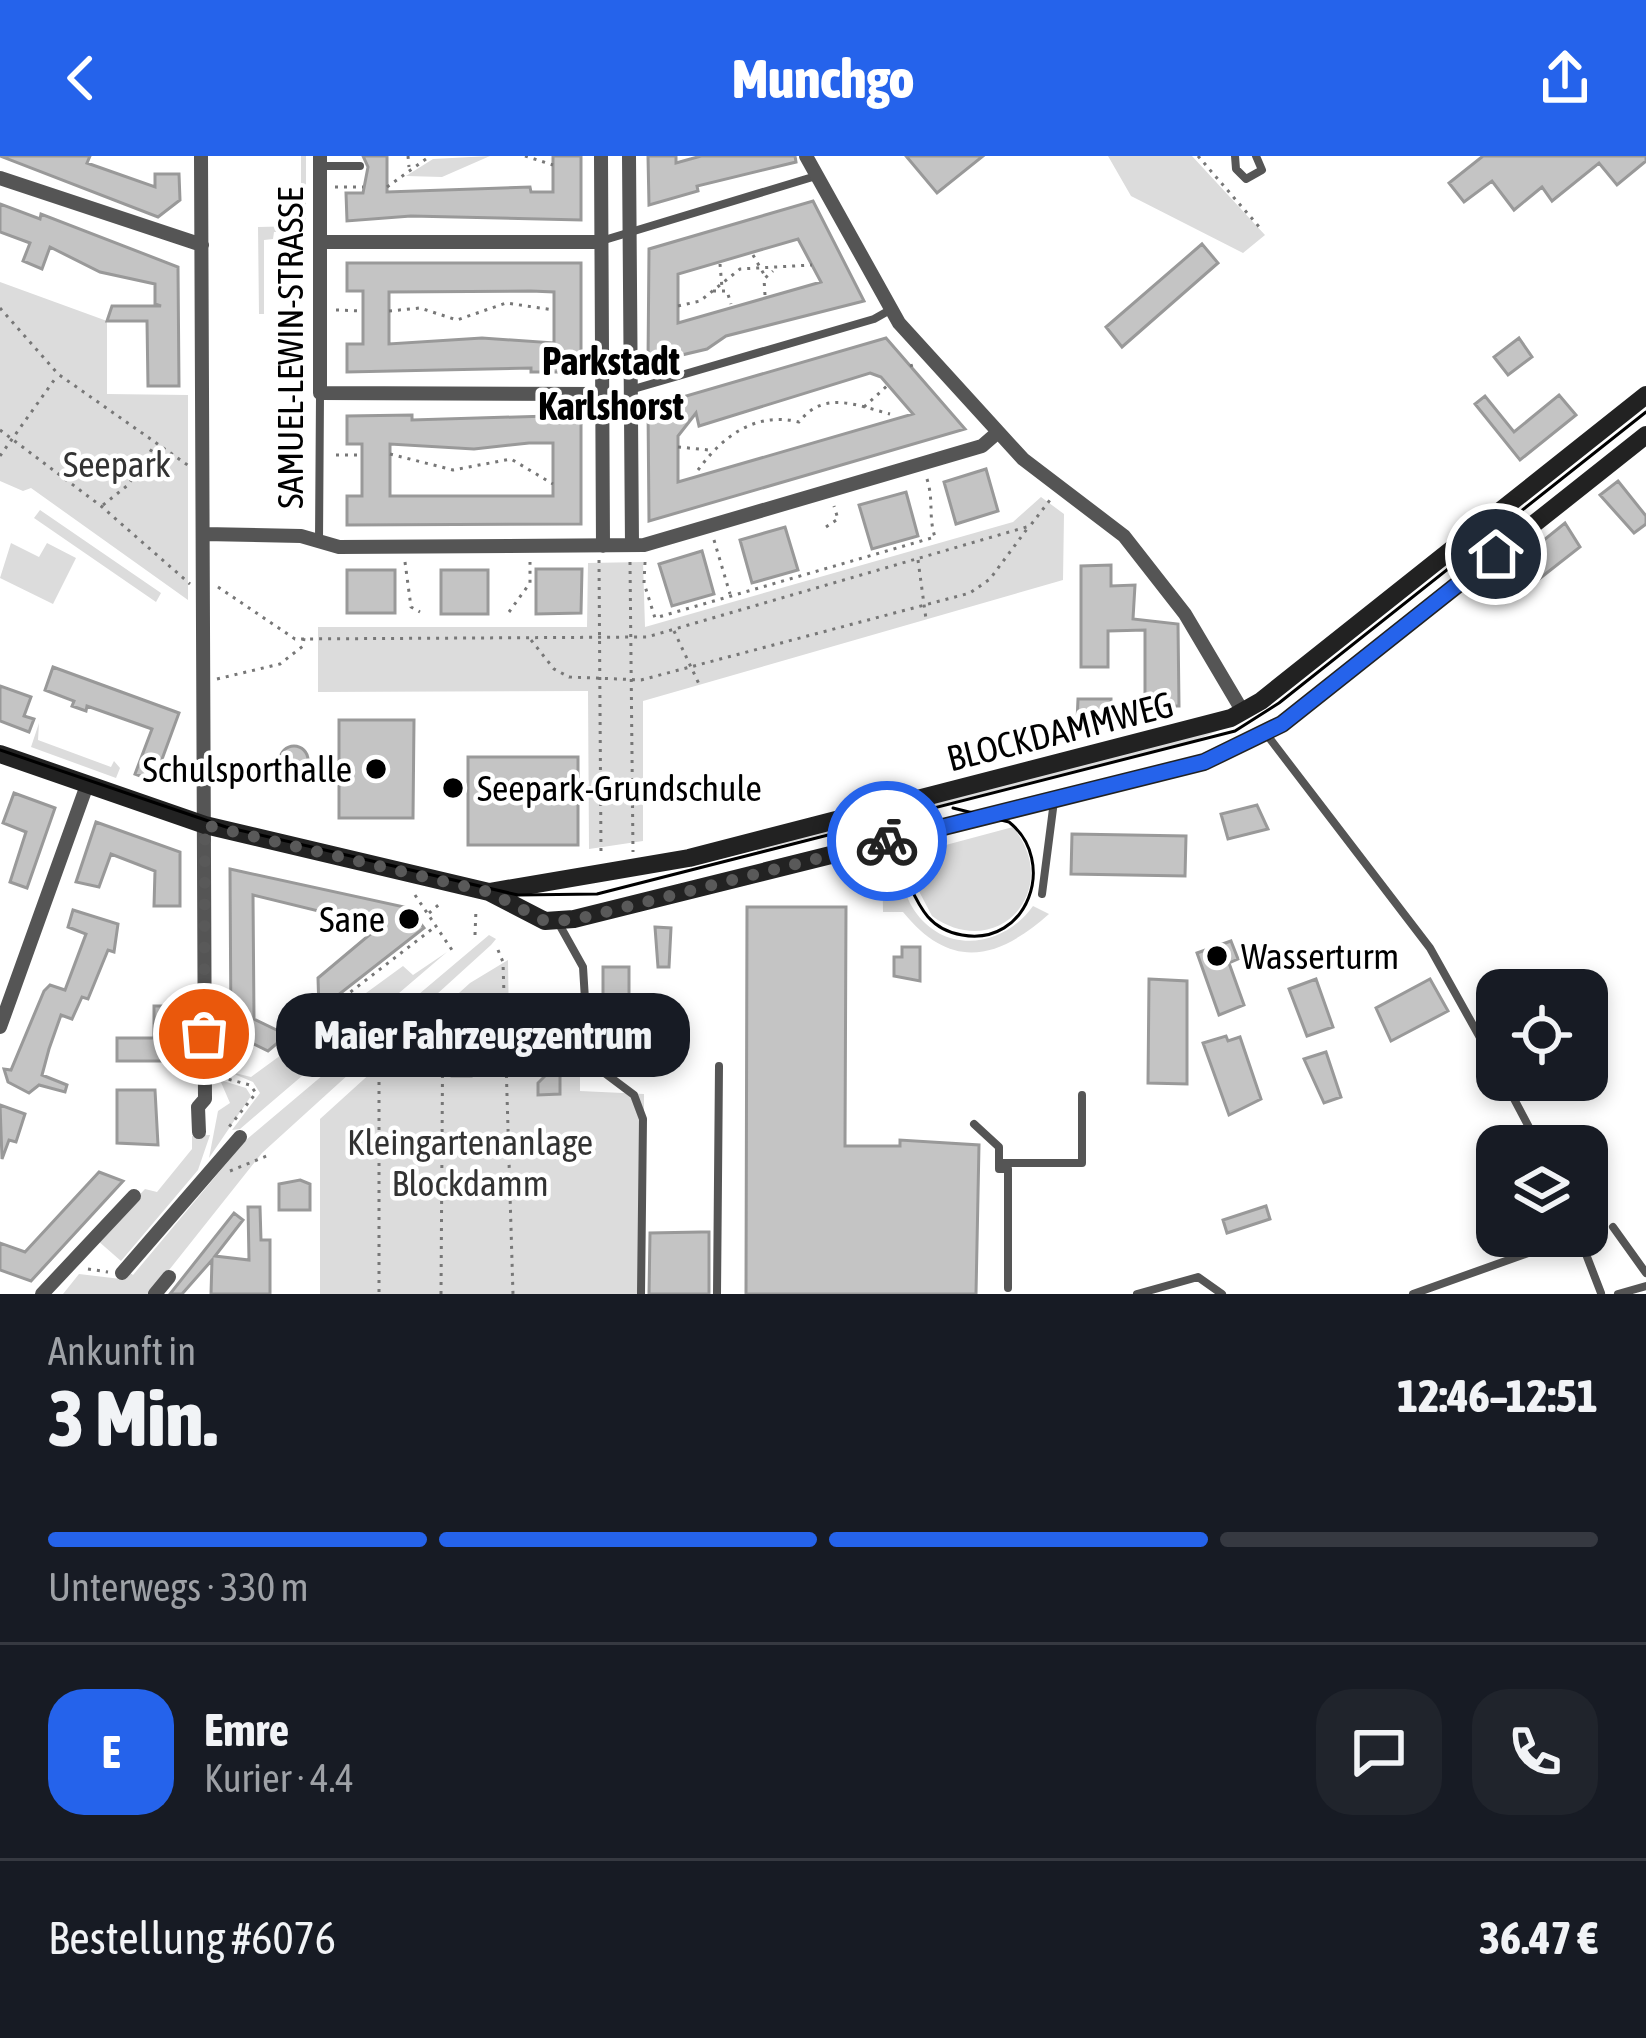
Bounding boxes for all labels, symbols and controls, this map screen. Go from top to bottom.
icon: back [48,45,114,111]
icon: share [1532,45,1598,111]
text: Munchgo [732,48,914,109]
street label: SAMUEL-LEWIN-STRASSE [269,187,311,509]
district label: Parkstadt Karlshorst [538,339,685,428]
park label: Seepark [63,443,171,485]
pin [1445,503,1547,605]
icon: home [1463,521,1529,587]
street label: BLOCKDAMMWEG [943,683,1177,779]
place label: Schulsporthalle [143,748,352,790]
marker: Schulsporthalle [363,756,389,782]
place label: Seepark-Grundschule [477,767,762,809]
marker: Seepark-Grundschule [440,775,466,801]
courier [827,781,947,901]
icon: bike [854,808,920,874]
place label: Sane [319,898,385,940]
marker: Sane [396,906,422,932]
place label: Wasserturm [1241,935,1399,977]
marker: Wasserturm [1204,943,1230,969]
map controls [1476,969,1608,1257]
button: locate [1476,969,1608,1101]
pin [153,983,255,1085]
callout: Maier Fahrzeugzentrum [276,992,690,1076]
icon: bag [171,1001,237,1067]
text: Maier Fahrzeugzentrum [314,1013,652,1057]
park label: Kleingartenanlage Blockdamm [347,1121,593,1204]
button: layers [1476,1125,1608,1257]
text: Ankunft in [48,1329,196,1373]
text: 12:46–12:51 [1397,1370,1598,1422]
text: 3 Min. [48,1373,217,1463]
text: Unterwegs · 330 m [48,1565,309,1609]
button: chat [1316,1689,1442,1815]
button: phone [1472,1689,1598,1815]
text: Emre [204,1704,289,1756]
text: E [101,1726,121,1778]
text: Kurier · 4.4 [204,1756,354,1800]
text: Bestellung #6076 [48,1912,336,1964]
text: 36.47 € [1479,1912,1598,1964]

